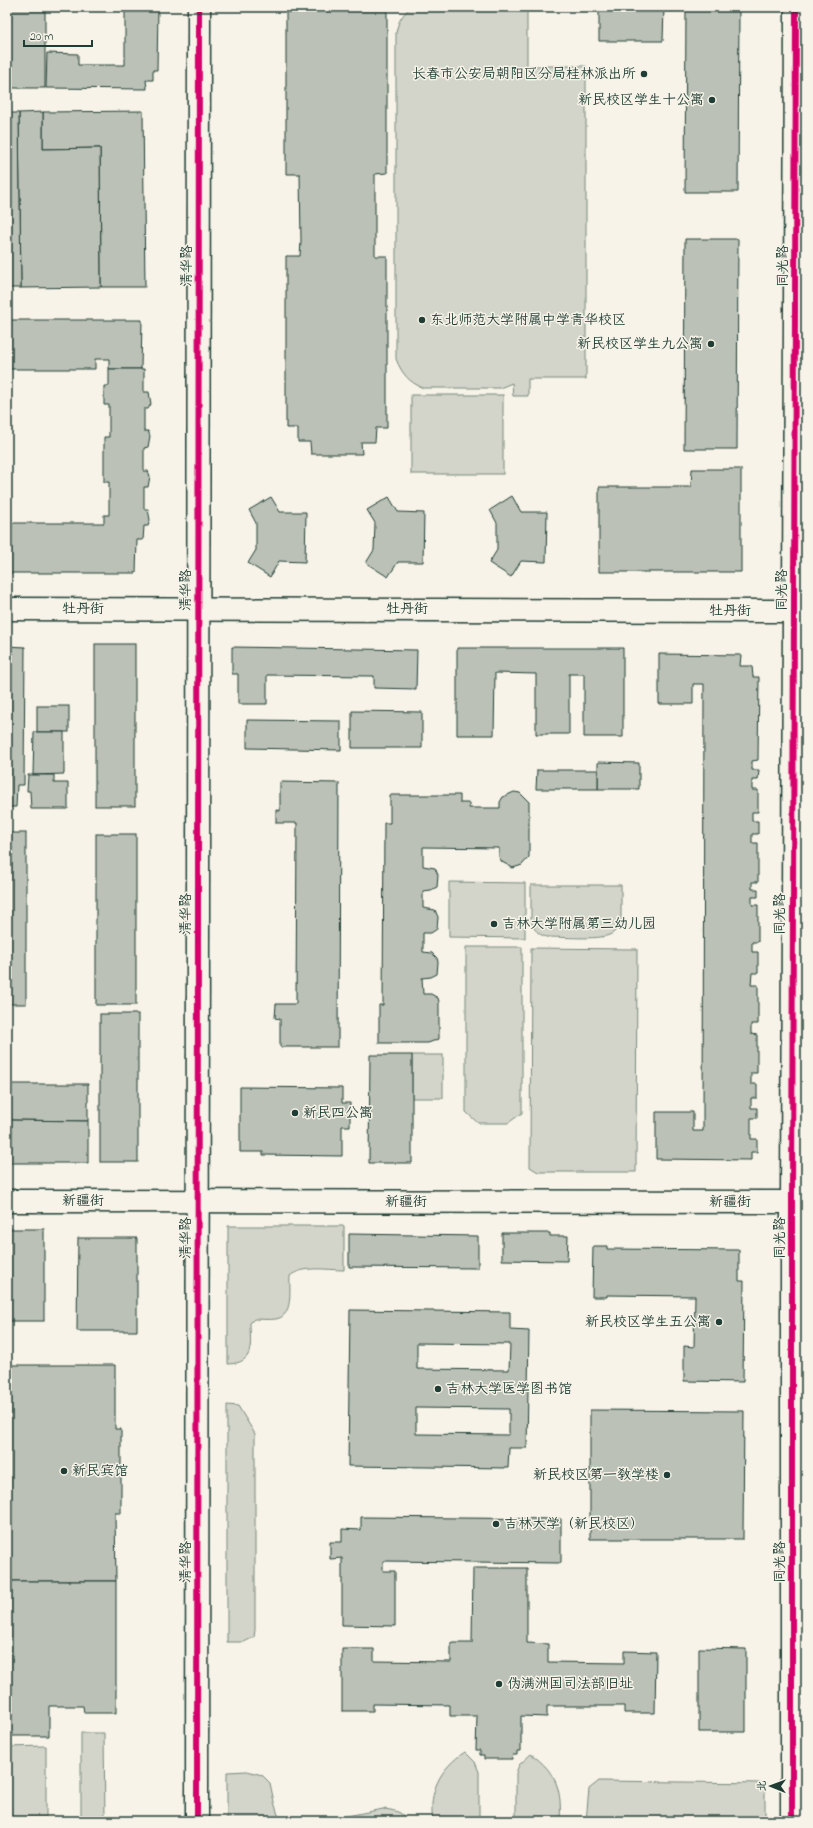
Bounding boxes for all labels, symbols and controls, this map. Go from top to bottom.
scale bar [24,22,92,48]
text: 20 m [30,28,53,46]
place label: 长春市公安局朝阳区分局桂林派出所 [412,64,636,85]
marker: 长春市公安局朝阳区分局桂林派出所 [639,69,649,79]
place label: 新民校区学生十公寓 [578,90,704,111]
marker: 新民校区学生十公寓 [707,95,717,105]
street label: 清华路 [177,245,198,287]
street label: 同光路 [773,245,794,287]
place label: 东北师范大学附属中学青华校区 [430,310,626,331]
marker: 东北师范大学附属中学青华校区 [417,315,427,325]
place label: 新民校区学生九公寓 [577,334,703,355]
marker: 新民校区学生九公寓 [706,339,716,349]
street label: 清华路 [176,569,197,611]
street label: 同光路 [772,569,793,611]
street label: 牡丹街 [62,599,104,620]
street label: 牡丹街 [386,599,428,620]
street label: 牡丹街 [709,601,751,622]
street label: 清华路 [176,893,197,935]
street label: 同光路 [770,893,791,935]
place label: 吉林大学附属第三幼儿园 [502,914,656,935]
marker: 吉林大学附属第三幼儿园 [489,919,499,929]
place label: 新民四公寓 [303,1103,373,1124]
marker: 新民四公寓 [290,1108,300,1118]
street label: 新疆街 [62,1191,104,1212]
street label: 新疆街 [385,1192,427,1213]
street label: 新疆街 [709,1192,751,1213]
street label: 清华路 [176,1217,197,1259]
street label: 同光路 [770,1217,791,1259]
place label: 新民校区学生五公寓 [585,1312,711,1333]
marker: 新民校区学生五公寓 [714,1317,724,1327]
place label: 吉林大学医学图书馆 [446,1379,572,1400]
marker: 吉林大学医学图书馆 [433,1384,443,1394]
place label: 新民宾馆 [72,1461,128,1482]
place label: 新民校区第一教学楼 [533,1465,659,1486]
marker: 新民宾馆 [59,1466,69,1476]
marker: 新民校区第一教学楼 [662,1470,672,1480]
place label: 吉林大学（新民校区） [504,1514,644,1535]
marker: 吉林大学（新民校区） [491,1519,501,1529]
street label: 清华路 [176,1541,197,1583]
street label: 同光路 [770,1541,791,1583]
place label: 伪满洲国司法部旧址 [507,1674,633,1695]
marker: 伪满洲国司法部旧址 [494,1679,504,1689]
north arrow [751,1766,791,1806]
text: 北 [754,1780,770,1791]

